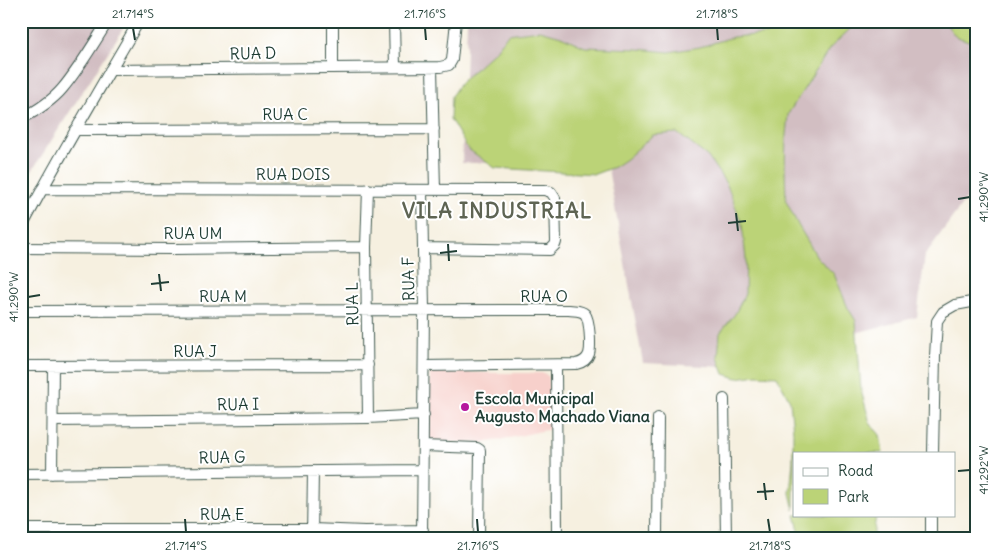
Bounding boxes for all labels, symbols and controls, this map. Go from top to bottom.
text: 21.714°S [112,6,154,21]
text: 21.716°S [404,6,446,21]
text: 21.718°S [696,6,738,21]
street label: RUA D [230,43,276,63]
street label: RUA C [262,104,308,124]
street label: RUA DOIS [256,164,330,184]
text: 41.290°W [976,172,991,222]
district label: VILA INDUSTRIAL [402,197,592,224]
street label: RUA UM [163,223,223,243]
street label: RUA F [398,257,418,301]
text: 41.290°W [6,272,21,322]
street label: RUA L [342,282,362,326]
street label: RUA M [199,286,247,306]
street label: RUA O [520,286,568,306]
street label: RUA J [173,341,217,361]
place label: Escola Municipal Augusto Machado Viana [475,388,650,427]
street label: RUA I [217,394,259,414]
marker: Escola Municipal Augusto Machado Viana [459,401,471,413]
text: 41.292°W [976,445,991,495]
street label: RUA G [198,447,246,467]
legend [793,452,956,516]
text: Road [838,461,873,480]
text: Park [838,487,869,506]
street label: RUA E [200,504,244,524]
text: 21.714°S [165,538,207,553]
text: 21.716°S [457,538,499,553]
text: 21.718°S [749,538,791,553]

